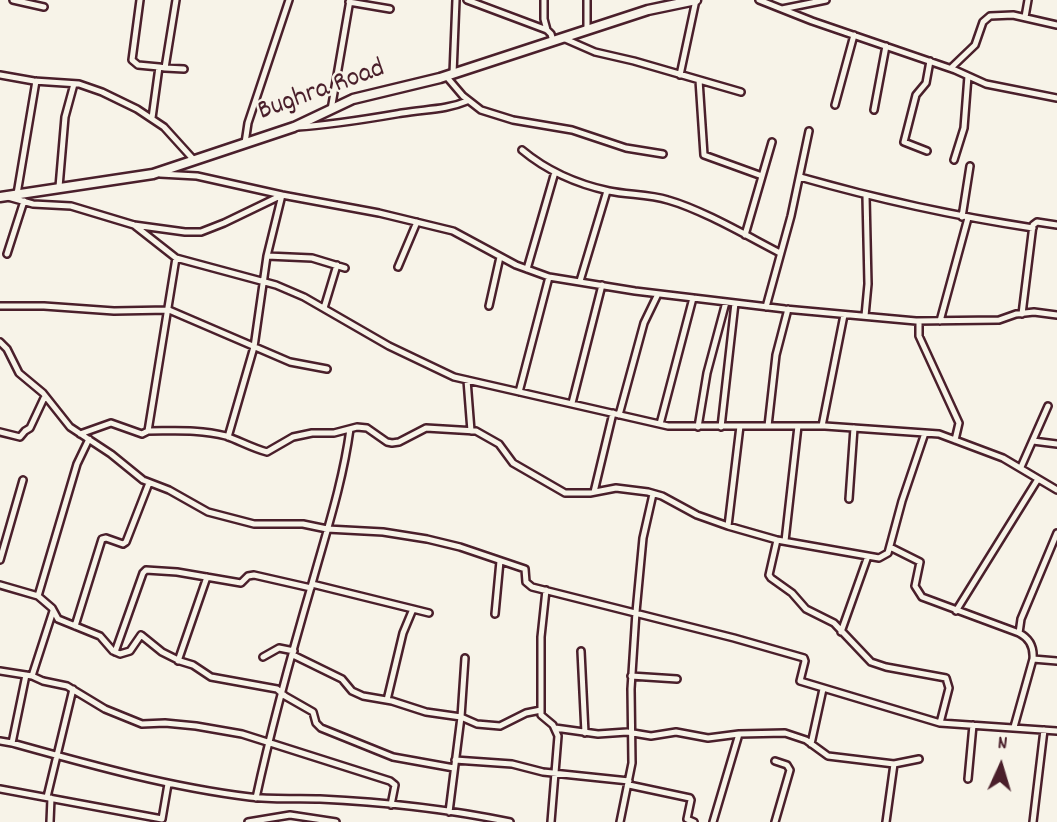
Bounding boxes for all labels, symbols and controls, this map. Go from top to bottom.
street label: Bughra Road [254,54,390,130]
north arrow [966,731,1036,801]
text: N [997,731,1008,758]

